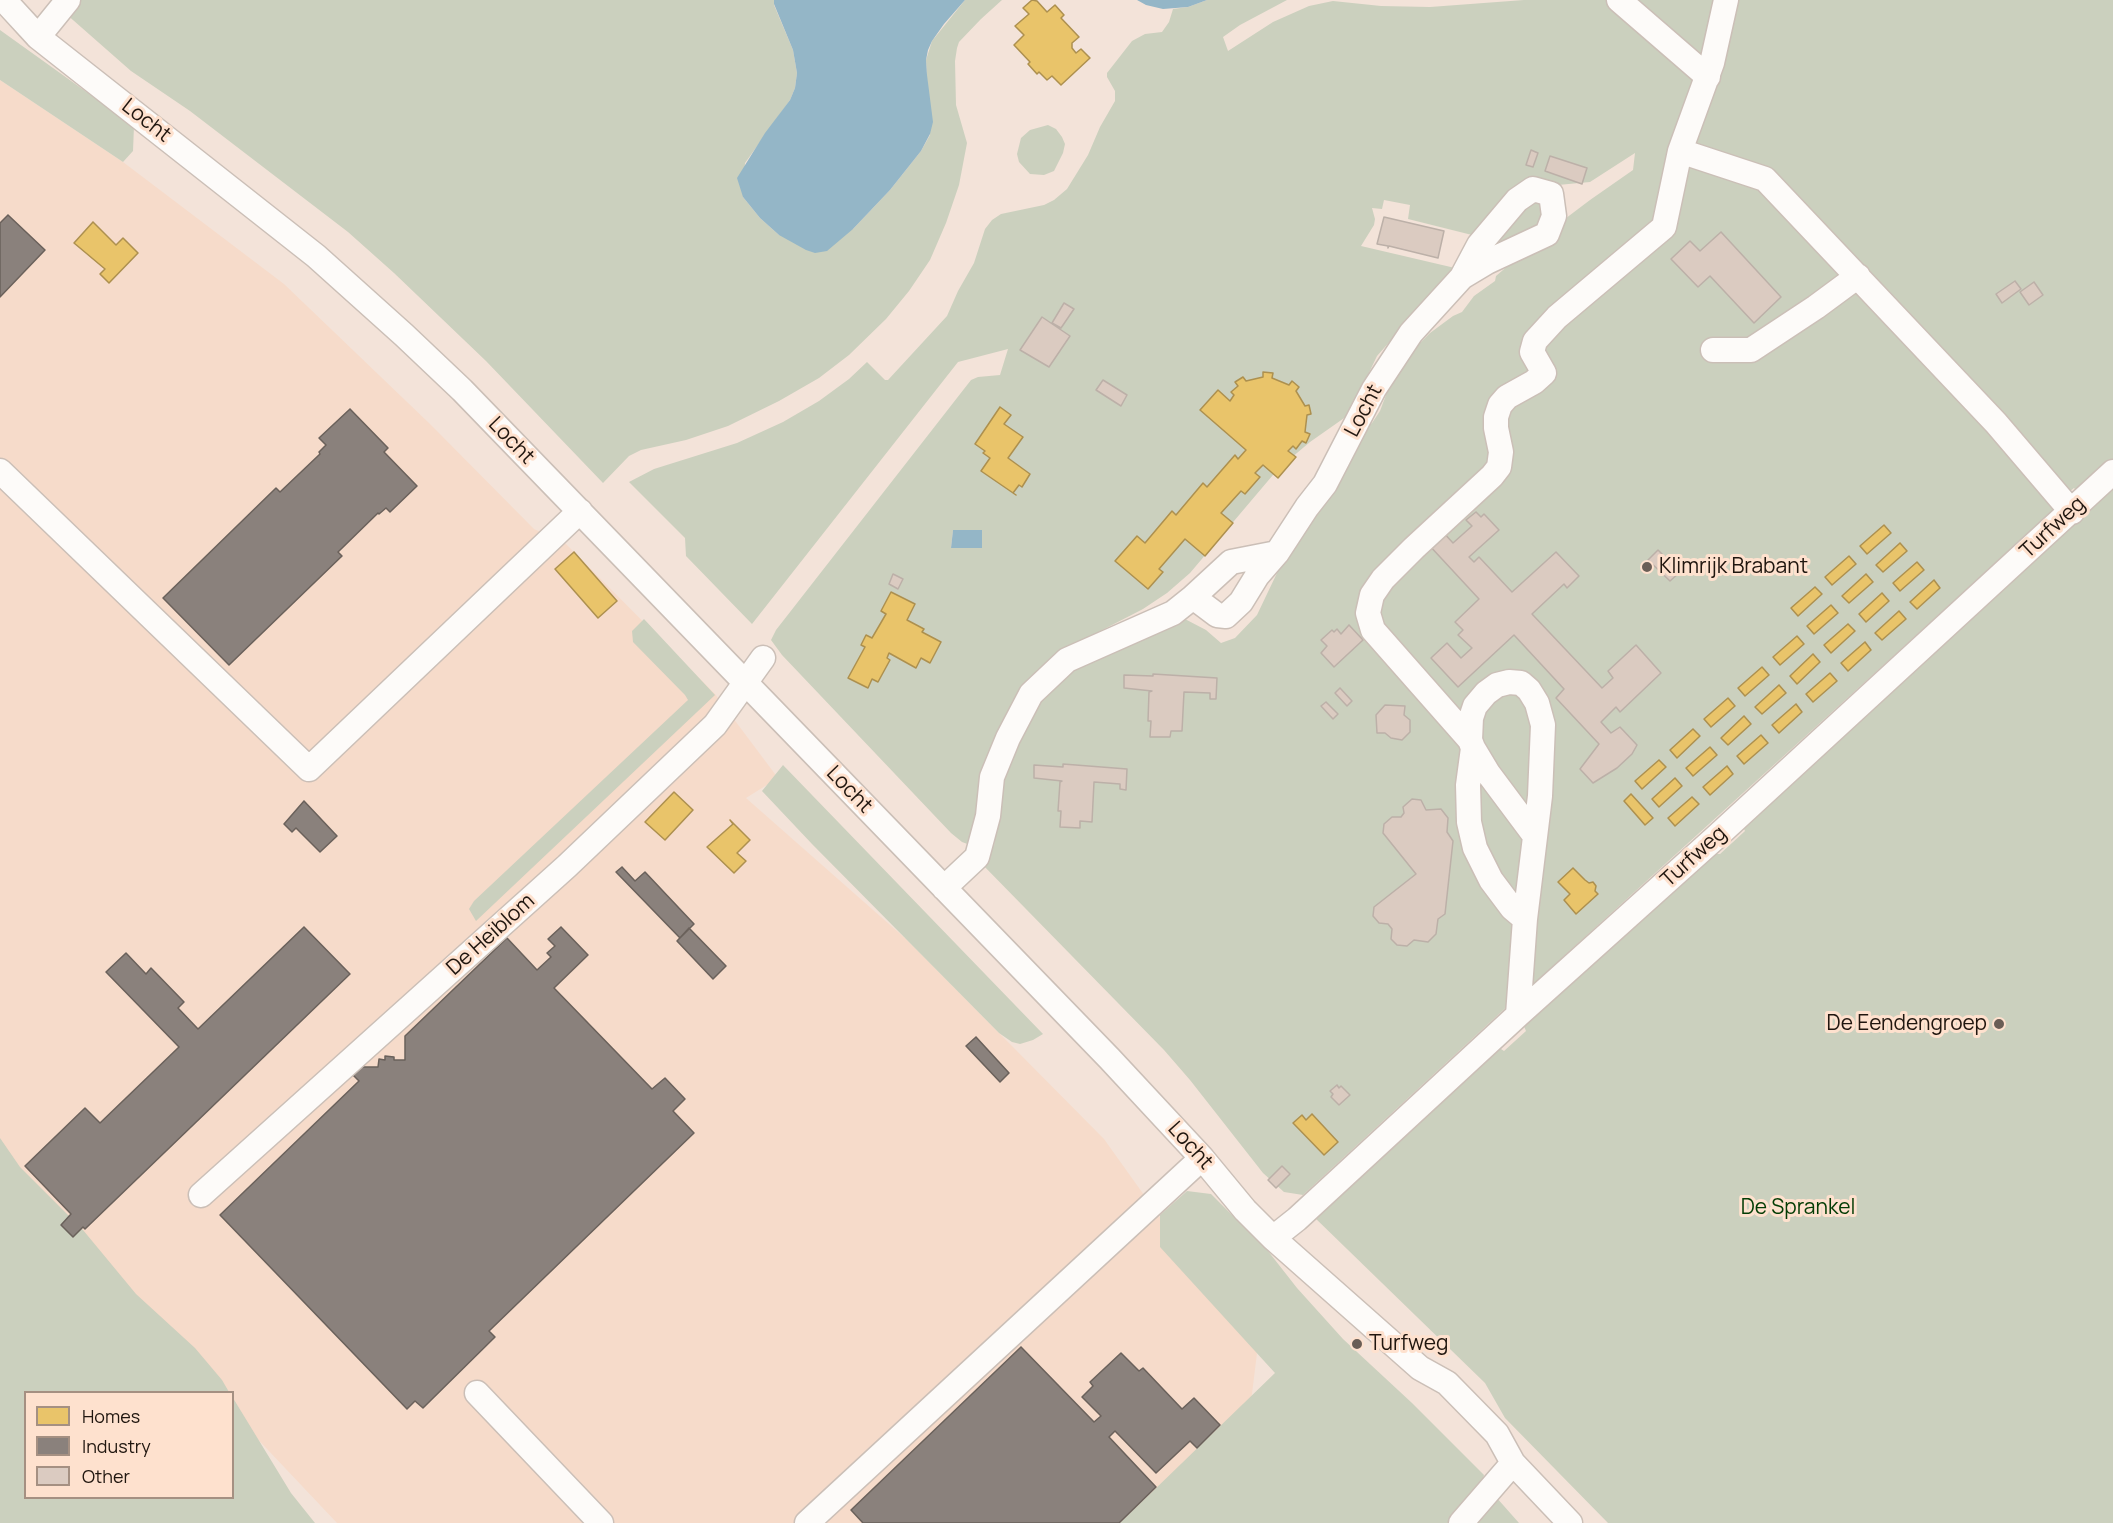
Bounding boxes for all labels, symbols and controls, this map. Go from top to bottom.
street label: Locht [116,94,176,148]
street label: Locht [1340,381,1388,441]
street label: Locht [483,412,539,470]
street label: Turfweg [2015,492,2091,564]
place label: Klimrijk Brabant [1659,554,1808,580]
marker: Klimrijk Brabant [1640,560,1654,574]
street label: Locht [821,761,877,819]
street label: Turfweg [1656,821,1732,893]
street label: De Heiblom [442,889,540,981]
place label: De Eendengroep [1827,1011,1987,1037]
marker: De Eendengroep [1992,1017,2006,1031]
street label: Locht [1162,1117,1218,1175]
park label: De Sprankel [1741,1195,1855,1221]
place label: Turfweg [1369,1331,1448,1357]
marker: Turfweg [1350,1337,1364,1351]
legend [24,1391,234,1499]
text: Homes [82,1404,140,1428]
text: Industry [82,1434,151,1458]
text: Other [82,1464,130,1488]

